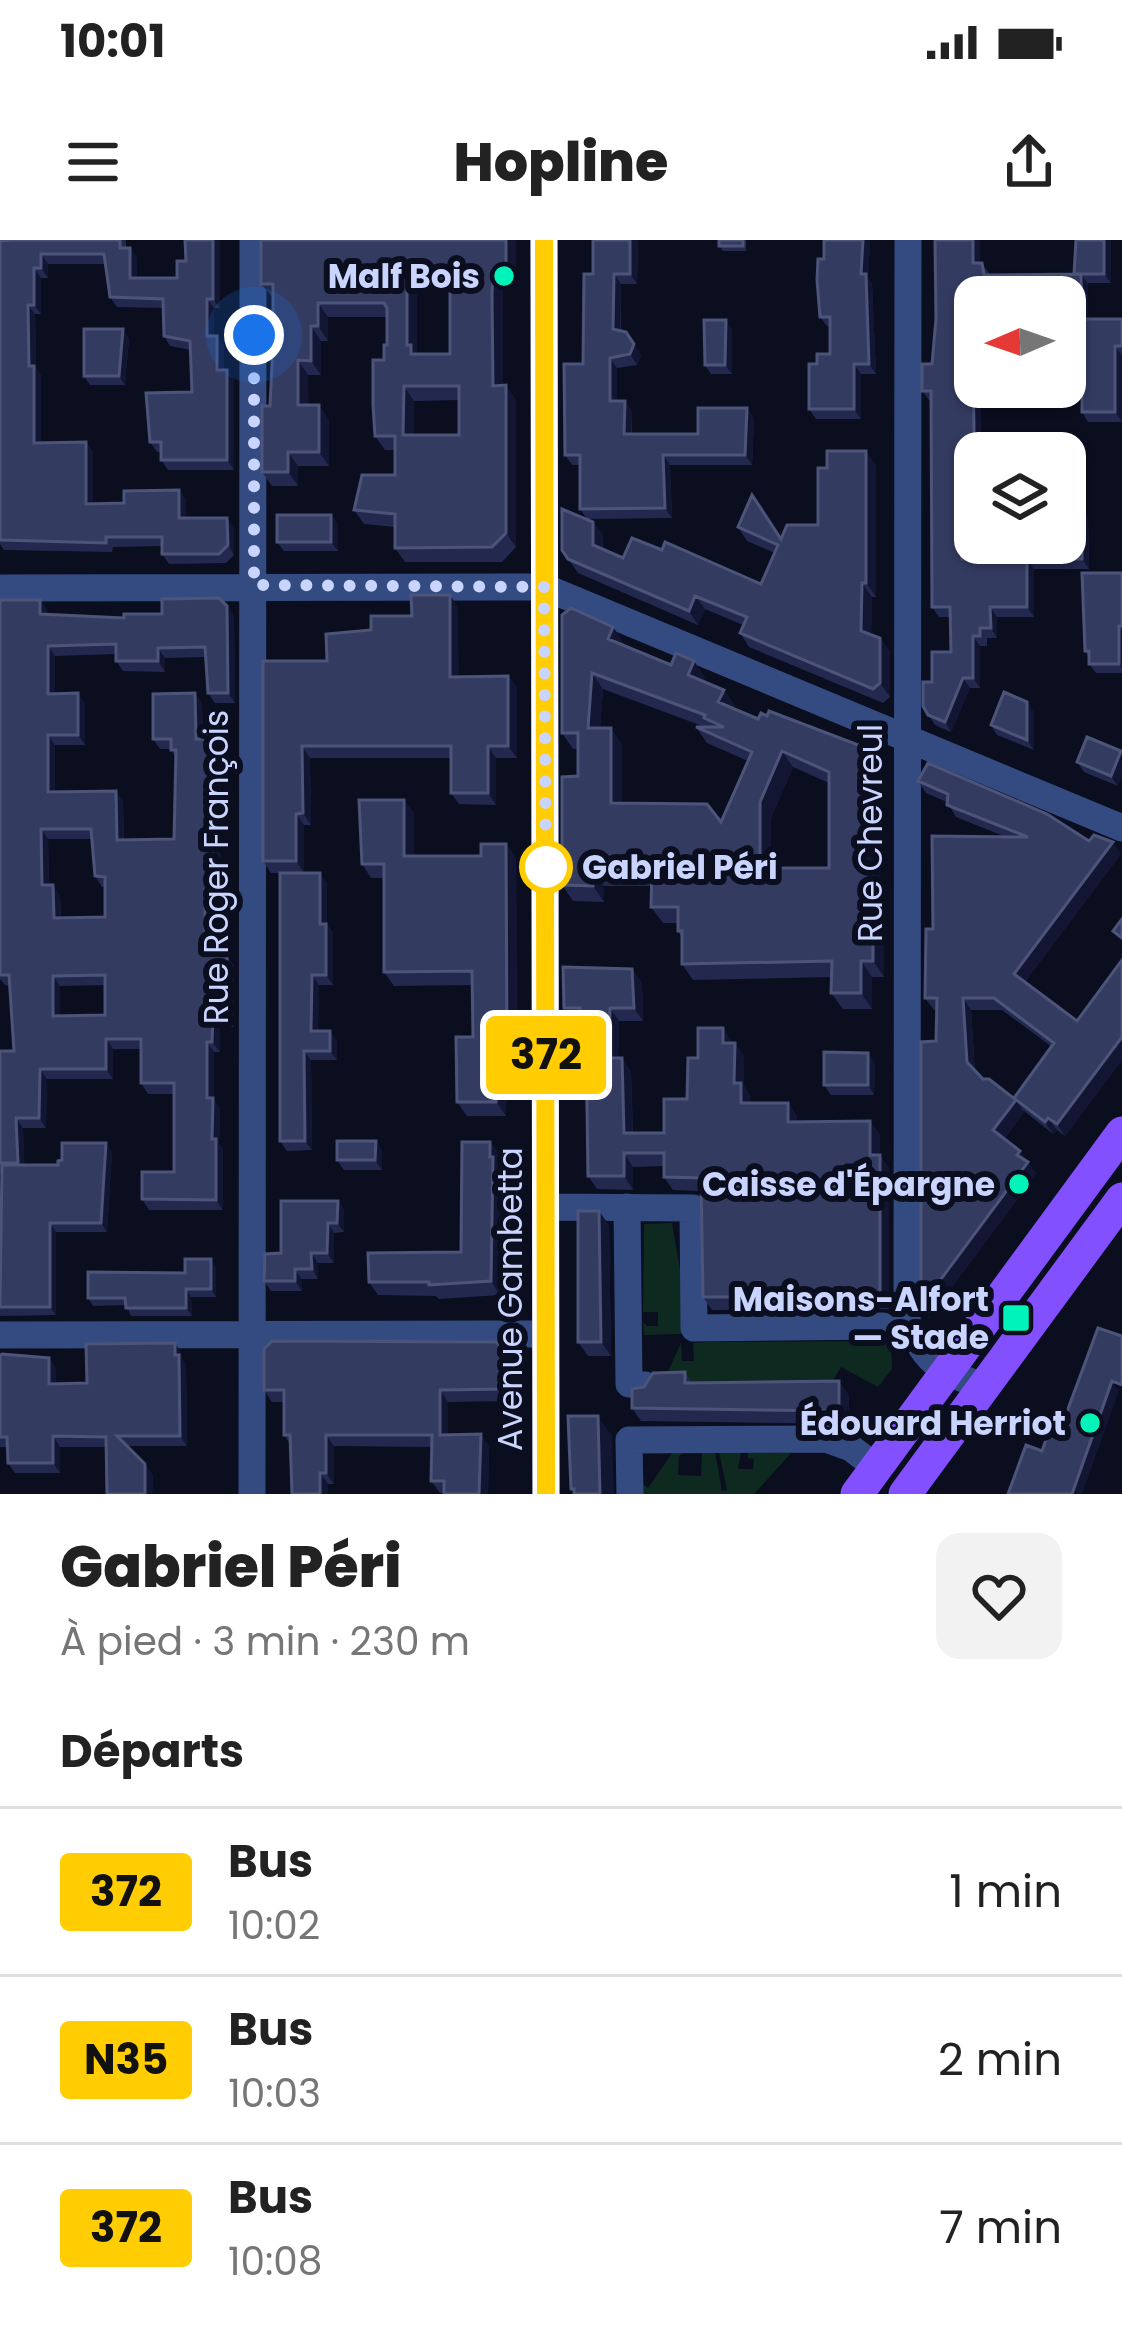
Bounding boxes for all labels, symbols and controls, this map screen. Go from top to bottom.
text: 10:01 [60,10,165,73]
text: Hopline [454,124,668,200]
icon: menu [60,129,126,195]
icon: share [996,129,1062,195]
place label: Malf Bois [328,253,480,300]
marker: Malf Bois [491,263,517,289]
north arrow [954,276,1086,408]
map controls [954,276,1086,564]
your location [224,305,284,365]
button: layers [954,432,1086,564]
street label: Rue Roger François [193,710,240,1024]
street label: Rue Chevreul [847,724,894,942]
marker: Gabriel Péri [521,842,571,892]
place label: Gabriel Péri [582,844,778,891]
line badge: 372 [477,1016,615,1094]
text: 372 [510,1025,582,1084]
street label: Avenue Gambetta [487,1147,534,1451]
place label: Caisse d'Épargne [702,1161,995,1208]
marker: Caisse d'Épargne [1006,1171,1032,1197]
place label: Maisons-Alfort — Stade [733,1276,989,1361]
marker: Maisons-Alfort — Stade [1000,1302,1032,1334]
place label: Édouard Herriot [800,1400,1066,1447]
marker: Édouard Herriot [1077,1410,1103,1436]
text: Gabriel Péri [60,1527,402,1607]
button: heart [936,1533,1062,1659]
text: À pied · 3 min · 230 m [60,1614,470,1669]
text: Départs [60,1720,244,1783]
text: Bus [228,1830,313,1893]
text: 1 min [949,1860,1062,1923]
text: 372 [90,1862,162,1921]
text: 10:02 [228,1898,320,1953]
text: Bus [228,1998,313,2061]
text: 2 min [938,2028,1062,2091]
text: N35 [84,2030,168,2089]
text: 10:03 [228,2066,321,2121]
text: Bus [228,2166,313,2229]
text: 7 min [939,2196,1062,2259]
text: 372 [90,2198,162,2257]
text: 10:08 [228,2234,322,2289]

